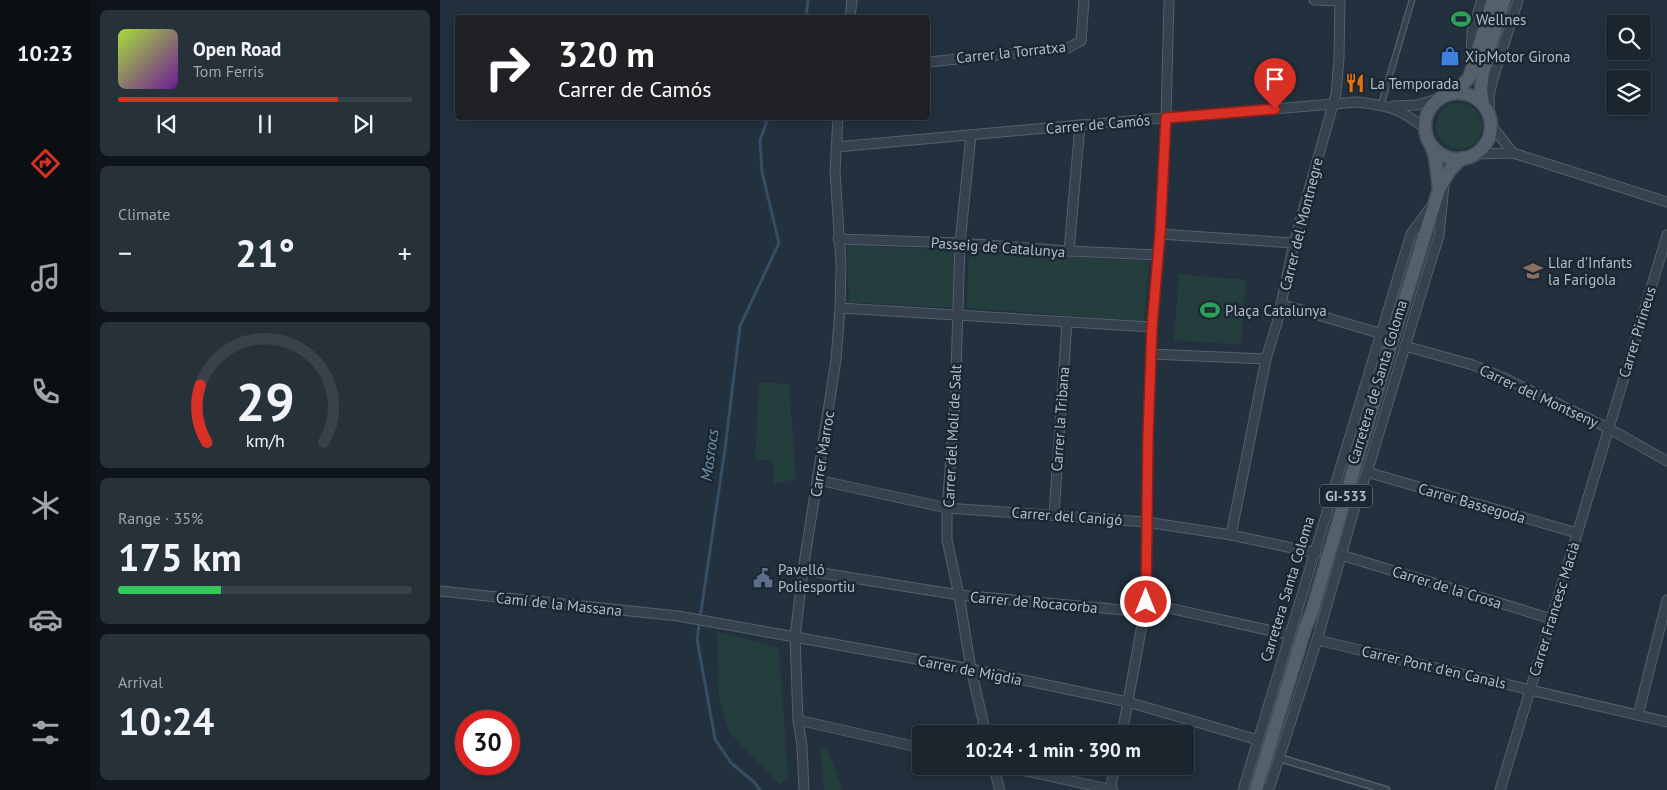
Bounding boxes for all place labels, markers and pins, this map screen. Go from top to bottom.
sports icon: Wellnes [1450,8,1472,30]
place label: Wellnes [1476,10,1526,29]
shop icon: XipMotor Girona [1439,45,1461,67]
place label: XipMotor Girona [1465,47,1570,66]
pin [1254,58,1296,109]
restaurant icon: La Temporada [1344,72,1366,94]
place label: La Temporada [1370,74,1459,93]
place label: Llar d'Infants la Farigola [1548,253,1632,289]
school or university icon: Llar d'Infants la Farigola [1522,260,1544,282]
sports icon: Plaça Catalunya [1199,299,1221,321]
place label: Plaça Catalunya [1225,301,1327,320]
place label: Pavelló Poliesportiu [778,560,855,596]
public building icon: Pavelló Poliesportiu [752,567,774,589]

